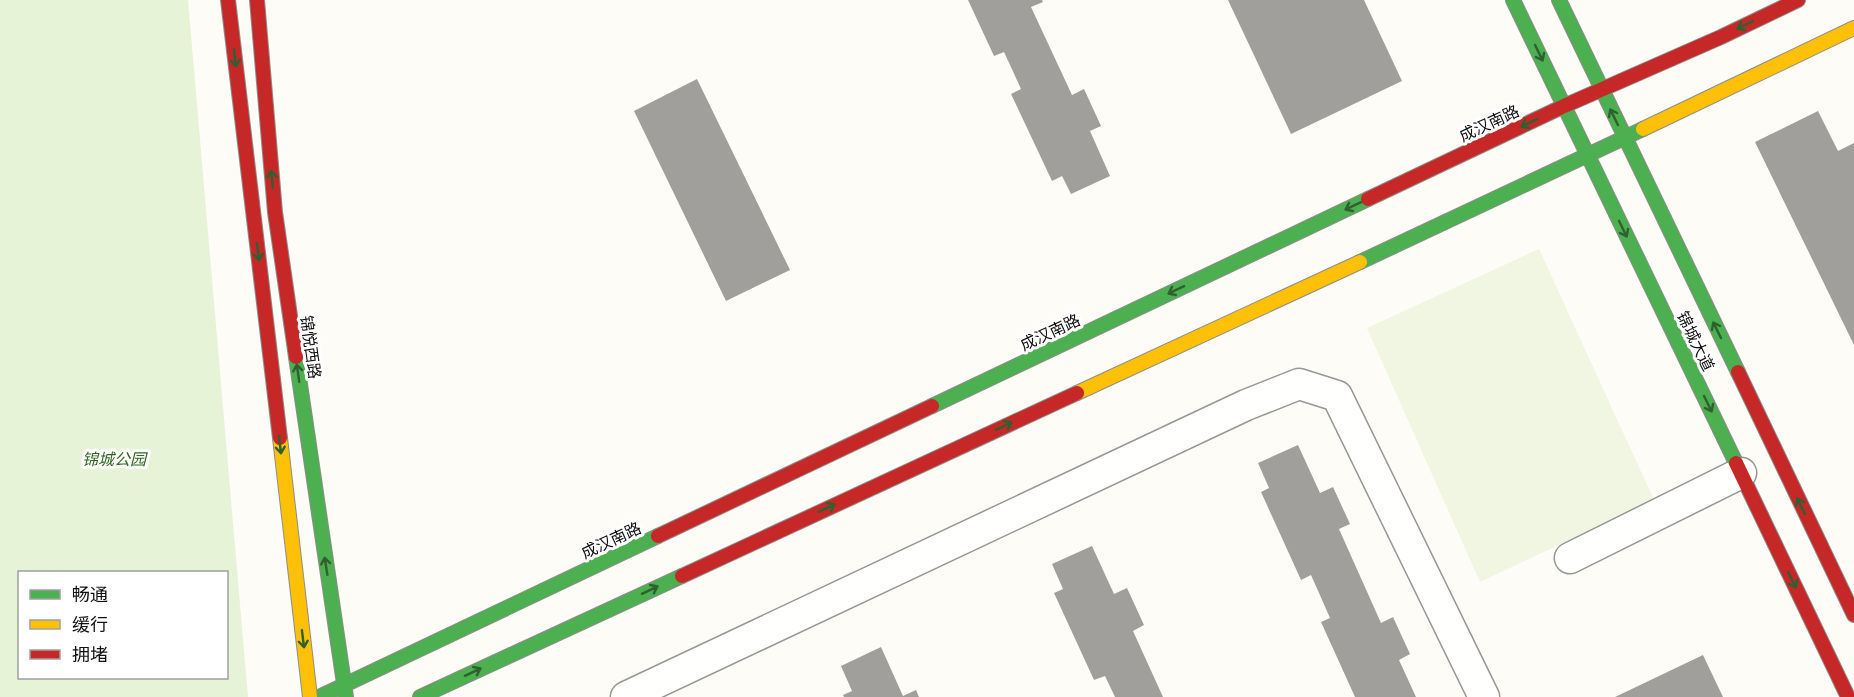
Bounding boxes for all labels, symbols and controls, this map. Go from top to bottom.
one-way arrow [1736,20,1754,32]
one-way arrow [1533,43,1545,61]
one-way arrow [229,48,240,68]
street label: 成汉南路 [1454,98,1523,146]
one-way arrow [1608,108,1620,126]
one-way arrow [1520,117,1538,129]
one-way arrow [266,170,277,190]
one-way arrow [1344,201,1362,213]
one-way arrow [1618,219,1629,237]
one-way arrow [252,241,263,261]
one-way arrow [1168,284,1186,296]
street label: 成汉南路 [1015,307,1084,355]
street label: 锦城大道 [1672,307,1722,375]
street label: 锦悦西路 [296,313,328,380]
one-way arrow [1711,322,1722,340]
one-way arrow [293,363,304,383]
one-way arrow [1702,395,1714,413]
one-way arrow [994,420,1012,432]
one-way arrow [275,435,286,455]
park label: 锦城公园 [82,446,148,470]
one-way arrow [1795,497,1807,515]
one-way arrow [817,502,835,514]
street label: 成汉南路 [576,515,645,563]
one-way arrow [321,556,332,576]
legend [18,571,228,679]
one-way arrow [1787,571,1799,589]
text: 畅通 [72,580,108,607]
one-way arrow [641,584,659,595]
text: 缓行 [72,610,108,637]
one-way arrow [298,629,309,649]
text: 拥堵 [72,640,108,667]
one-way arrow [464,666,482,678]

